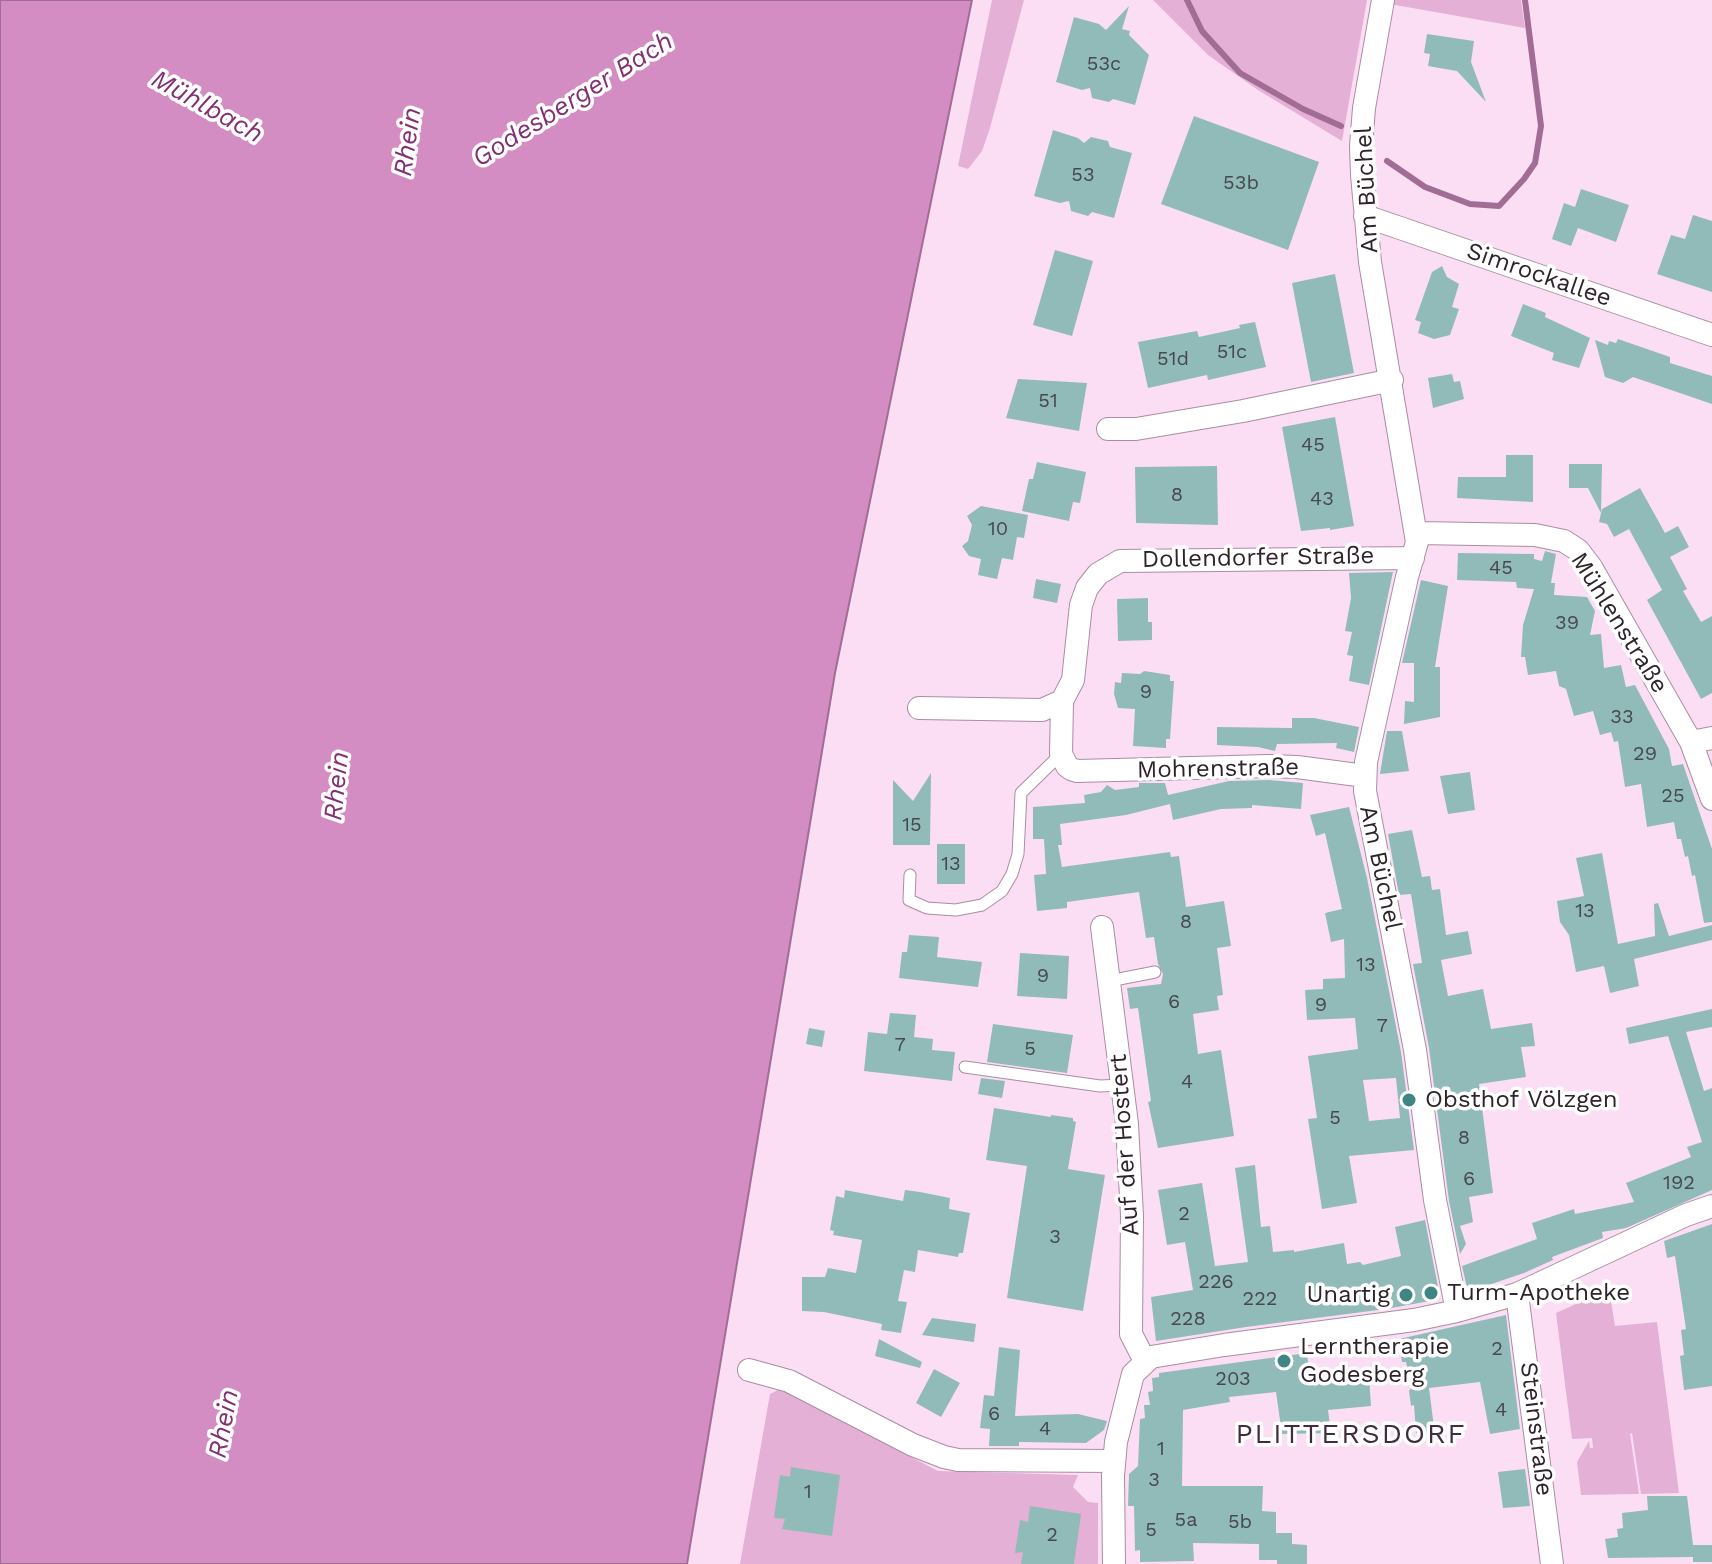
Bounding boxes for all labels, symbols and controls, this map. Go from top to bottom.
water label: Godesberger Bach [467,26,679,174]
house number: 53c [1087,52,1121,76]
water label: Mühlbach [146,64,268,150]
water label: Rhein [388,106,428,178]
street label: Am Büchel [1349,126,1385,254]
house number: 53 [1071,163,1095,187]
house number: 53b [1223,171,1259,195]
street label: Simrockallee [1463,237,1615,313]
house number: 51c [1217,340,1247,364]
house number: 51d [1157,347,1189,371]
house number: 51 [1038,389,1058,413]
house number: 45 [1301,433,1325,457]
house number: 8 [1171,483,1183,507]
house number: 43 [1310,487,1334,511]
house number: 10 [988,517,1008,541]
street label: Dollendorfer Straße [1142,542,1374,574]
street label: Mühlenstraße [1564,547,1674,699]
house number: 45 [1489,556,1513,580]
house number: 39 [1555,611,1579,635]
house number: 9 [1140,680,1152,704]
house number: 33 [1610,705,1634,729]
house number: 29 [1633,742,1657,766]
water label: Rhein [318,750,356,822]
street label: Mohrenstraße [1137,753,1299,785]
house number: 25 [1661,784,1685,808]
street label: Am Büchel [1353,803,1407,933]
house number: 15 [902,813,922,837]
house number: 13 [941,852,961,876]
house number: 13 [1575,899,1595,923]
house number: 8 [1180,910,1192,934]
house number: 13 [1356,953,1376,977]
house number: 9 [1037,964,1049,988]
house number: 6 [1168,990,1180,1014]
house number: 9 [1315,993,1327,1017]
house number: 7 [1376,1014,1388,1038]
house number: 7 [894,1033,906,1057]
house number: 5 [1024,1037,1036,1061]
street label: Auf der Hostert [1104,1053,1146,1237]
house number: 4 [1181,1070,1193,1094]
place label: Obsthof Völzgen [1425,1086,1618,1114]
marker: Obsthof Völzgen [1400,1091,1418,1109]
house number: 5 [1329,1106,1341,1130]
house number: 8 [1458,1126,1470,1150]
house number: 6 [1463,1167,1475,1191]
house number: 192 [1663,1171,1695,1195]
house number: 2 [1178,1202,1190,1226]
house number: 3 [1049,1225,1061,1249]
house number: 226 [1198,1270,1234,1294]
place label: Turm-Apotheke [1447,1279,1630,1307]
place label: Unartig [1306,1281,1390,1309]
marker: Turm-Apotheke [1422,1284,1440,1302]
marker: Unartig [1397,1286,1415,1304]
house number: 222 [1243,1287,1277,1311]
house number: 228 [1170,1307,1206,1331]
place label: Lerntherapie Godesberg [1300,1333,1449,1389]
house number: 2 [1491,1337,1503,1361]
marker: Lerntherapie Godesberg [1275,1352,1293,1370]
street label: Steinstraße [1513,1360,1559,1498]
house number: 203 [1215,1367,1251,1391]
water label: Rhein [202,1387,246,1461]
house number: 4 [1495,1398,1507,1422]
house number: 6 [988,1402,1000,1426]
house number: 4 [1039,1417,1051,1441]
district label: PLITTERSDORF [1235,1418,1467,1452]
house number: 1 [1157,1437,1165,1461]
house number: 3 [1148,1468,1160,1492]
house number: 1 [804,1480,812,1504]
house number: 5a [1175,1508,1197,1532]
house number: 5b [1228,1510,1252,1534]
house number: 5 [1145,1518,1157,1542]
house number: 2 [1046,1523,1058,1547]

